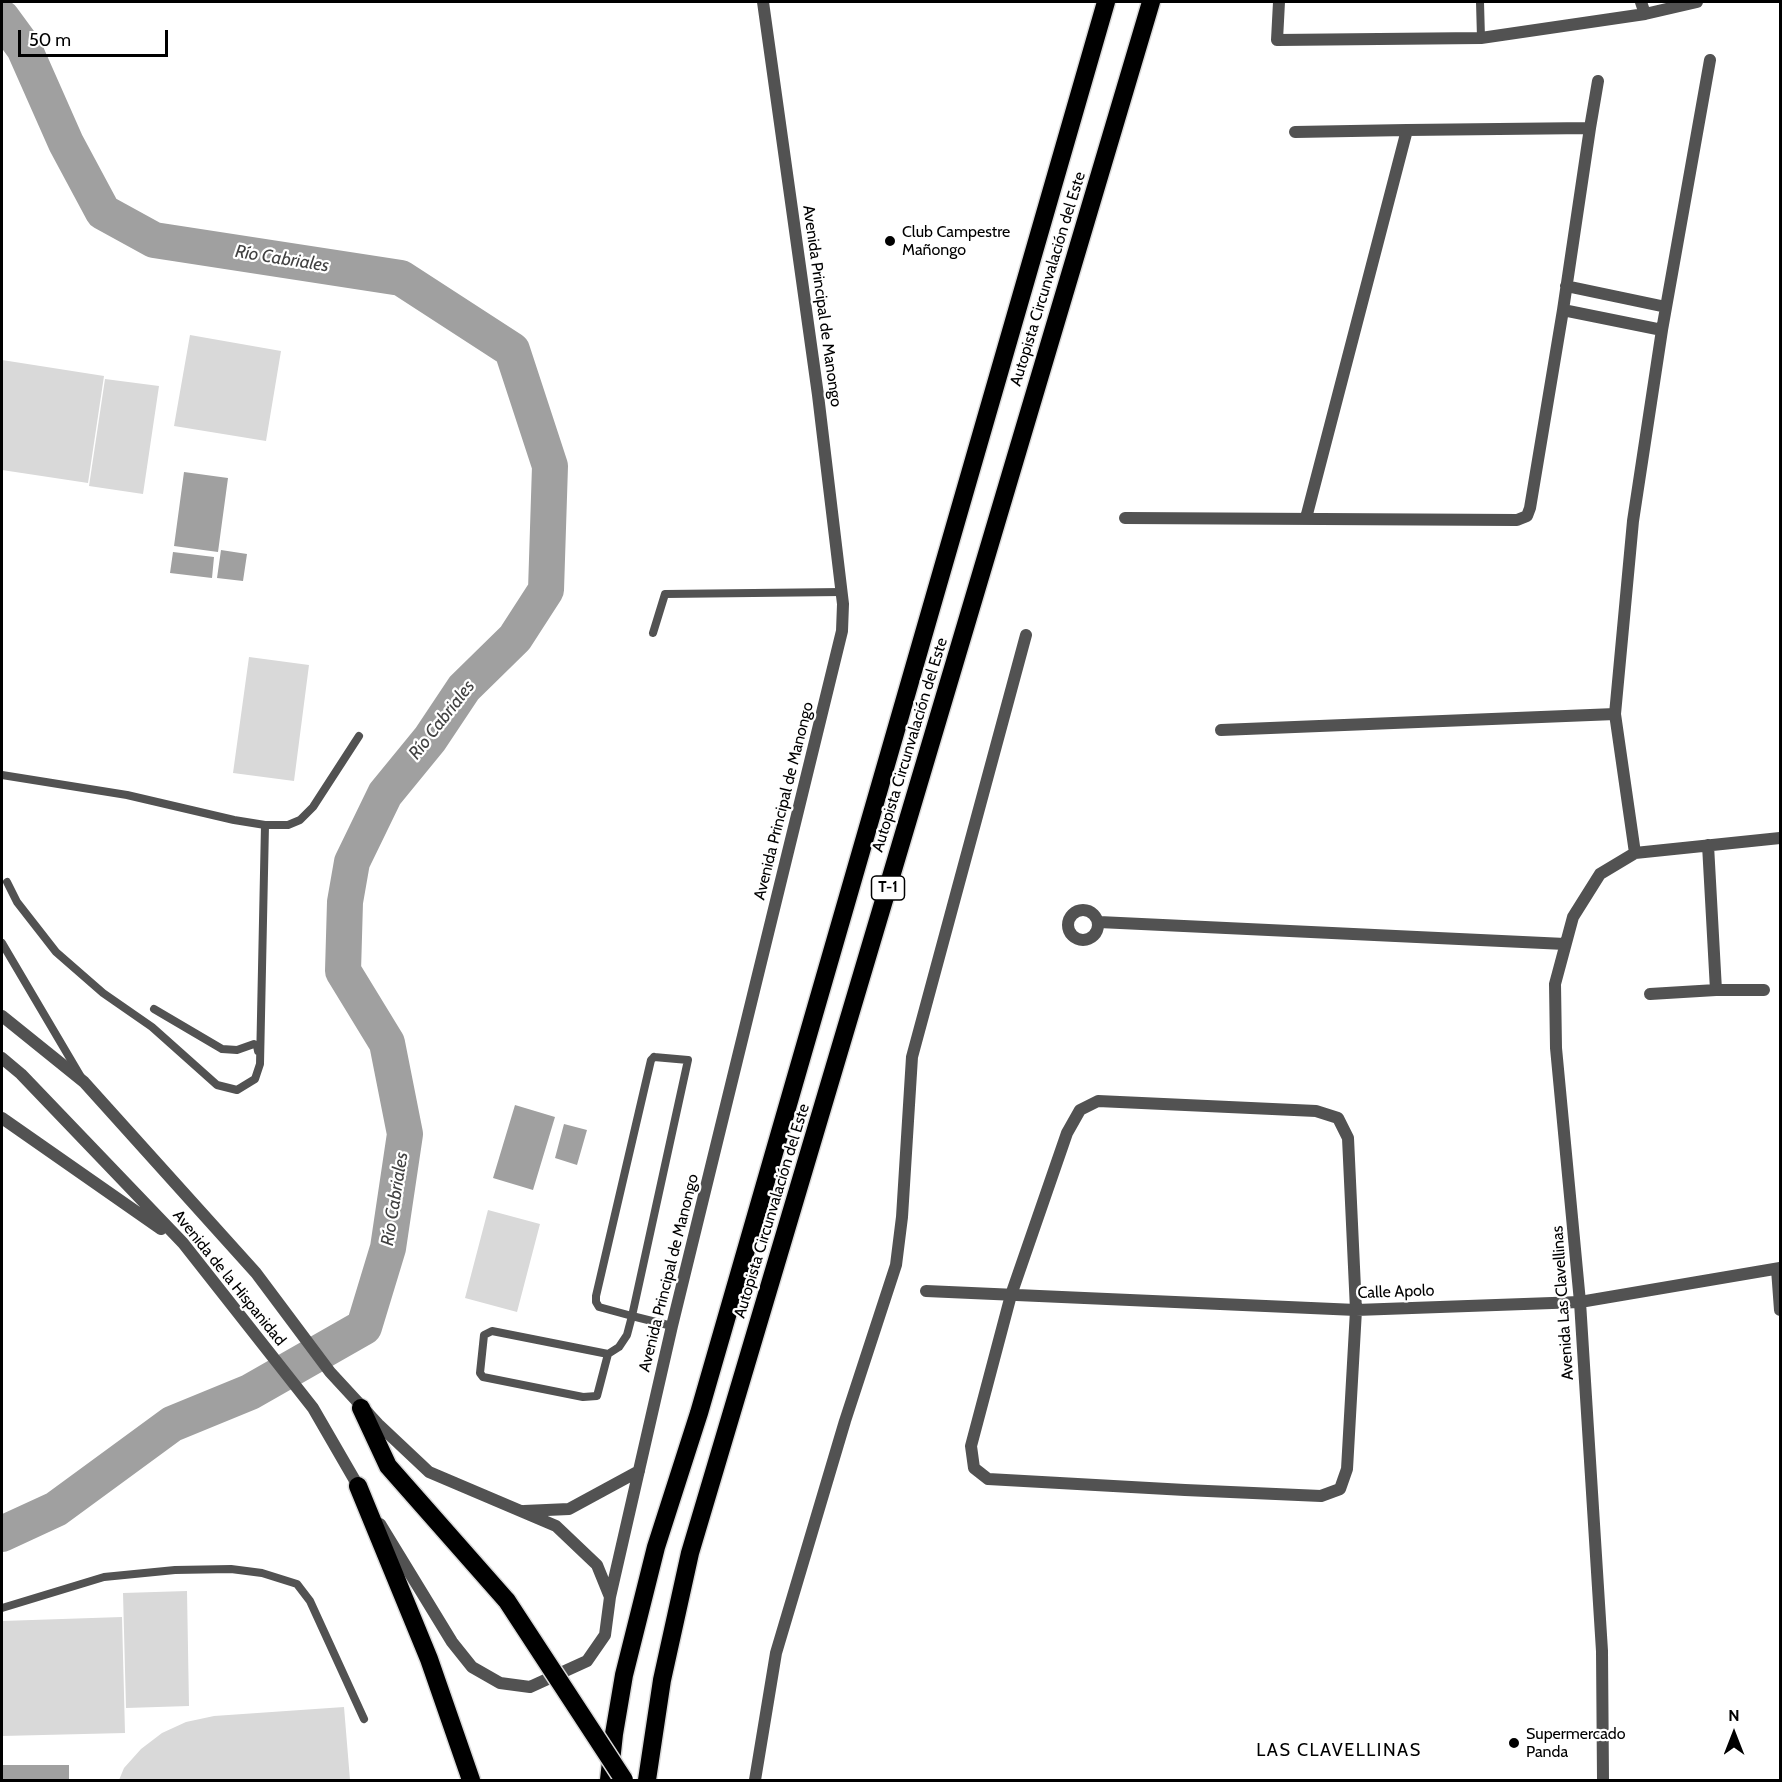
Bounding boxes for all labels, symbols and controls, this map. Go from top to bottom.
scale bar [21,18,171,56]
text: 50 m [29,29,71,51]
street label: Autopista Circunvalación del Este [1006,170,1090,388]
street label: Avenida Principal de Manongo [798,204,846,408]
place label: Club Campestre Mañongo [902,222,1010,260]
marker: Club Campestre Mañongo [883,234,897,248]
water label: Río Cabriales [234,241,330,277]
street label: Autopista Circunvalación del Este [868,636,952,854]
water label: Río Cabriales [404,676,480,764]
street label: Avenida Principal de Manongo [750,700,818,902]
road number: T-1 [872,876,904,900]
street label: Autopista Circunvalación del Este [730,1102,814,1320]
water label: Río Cabriales [377,1151,413,1247]
street label: Avenida Principal de Manongo [635,1172,703,1374]
street label: Avenida de la Hispanidad [168,1206,290,1350]
street label: Avenida Las Clavellinas [1548,1225,1578,1381]
street label: Calle Apolo [1357,1281,1435,1303]
north arrow [1704,1704,1764,1764]
text: N [1728,1706,1740,1725]
place label: Supermercado Panda [1526,1724,1625,1762]
marker: Supermercado Panda [1507,1736,1521,1750]
district label: LAS CLAVELLINAS [1256,1740,1422,1762]

